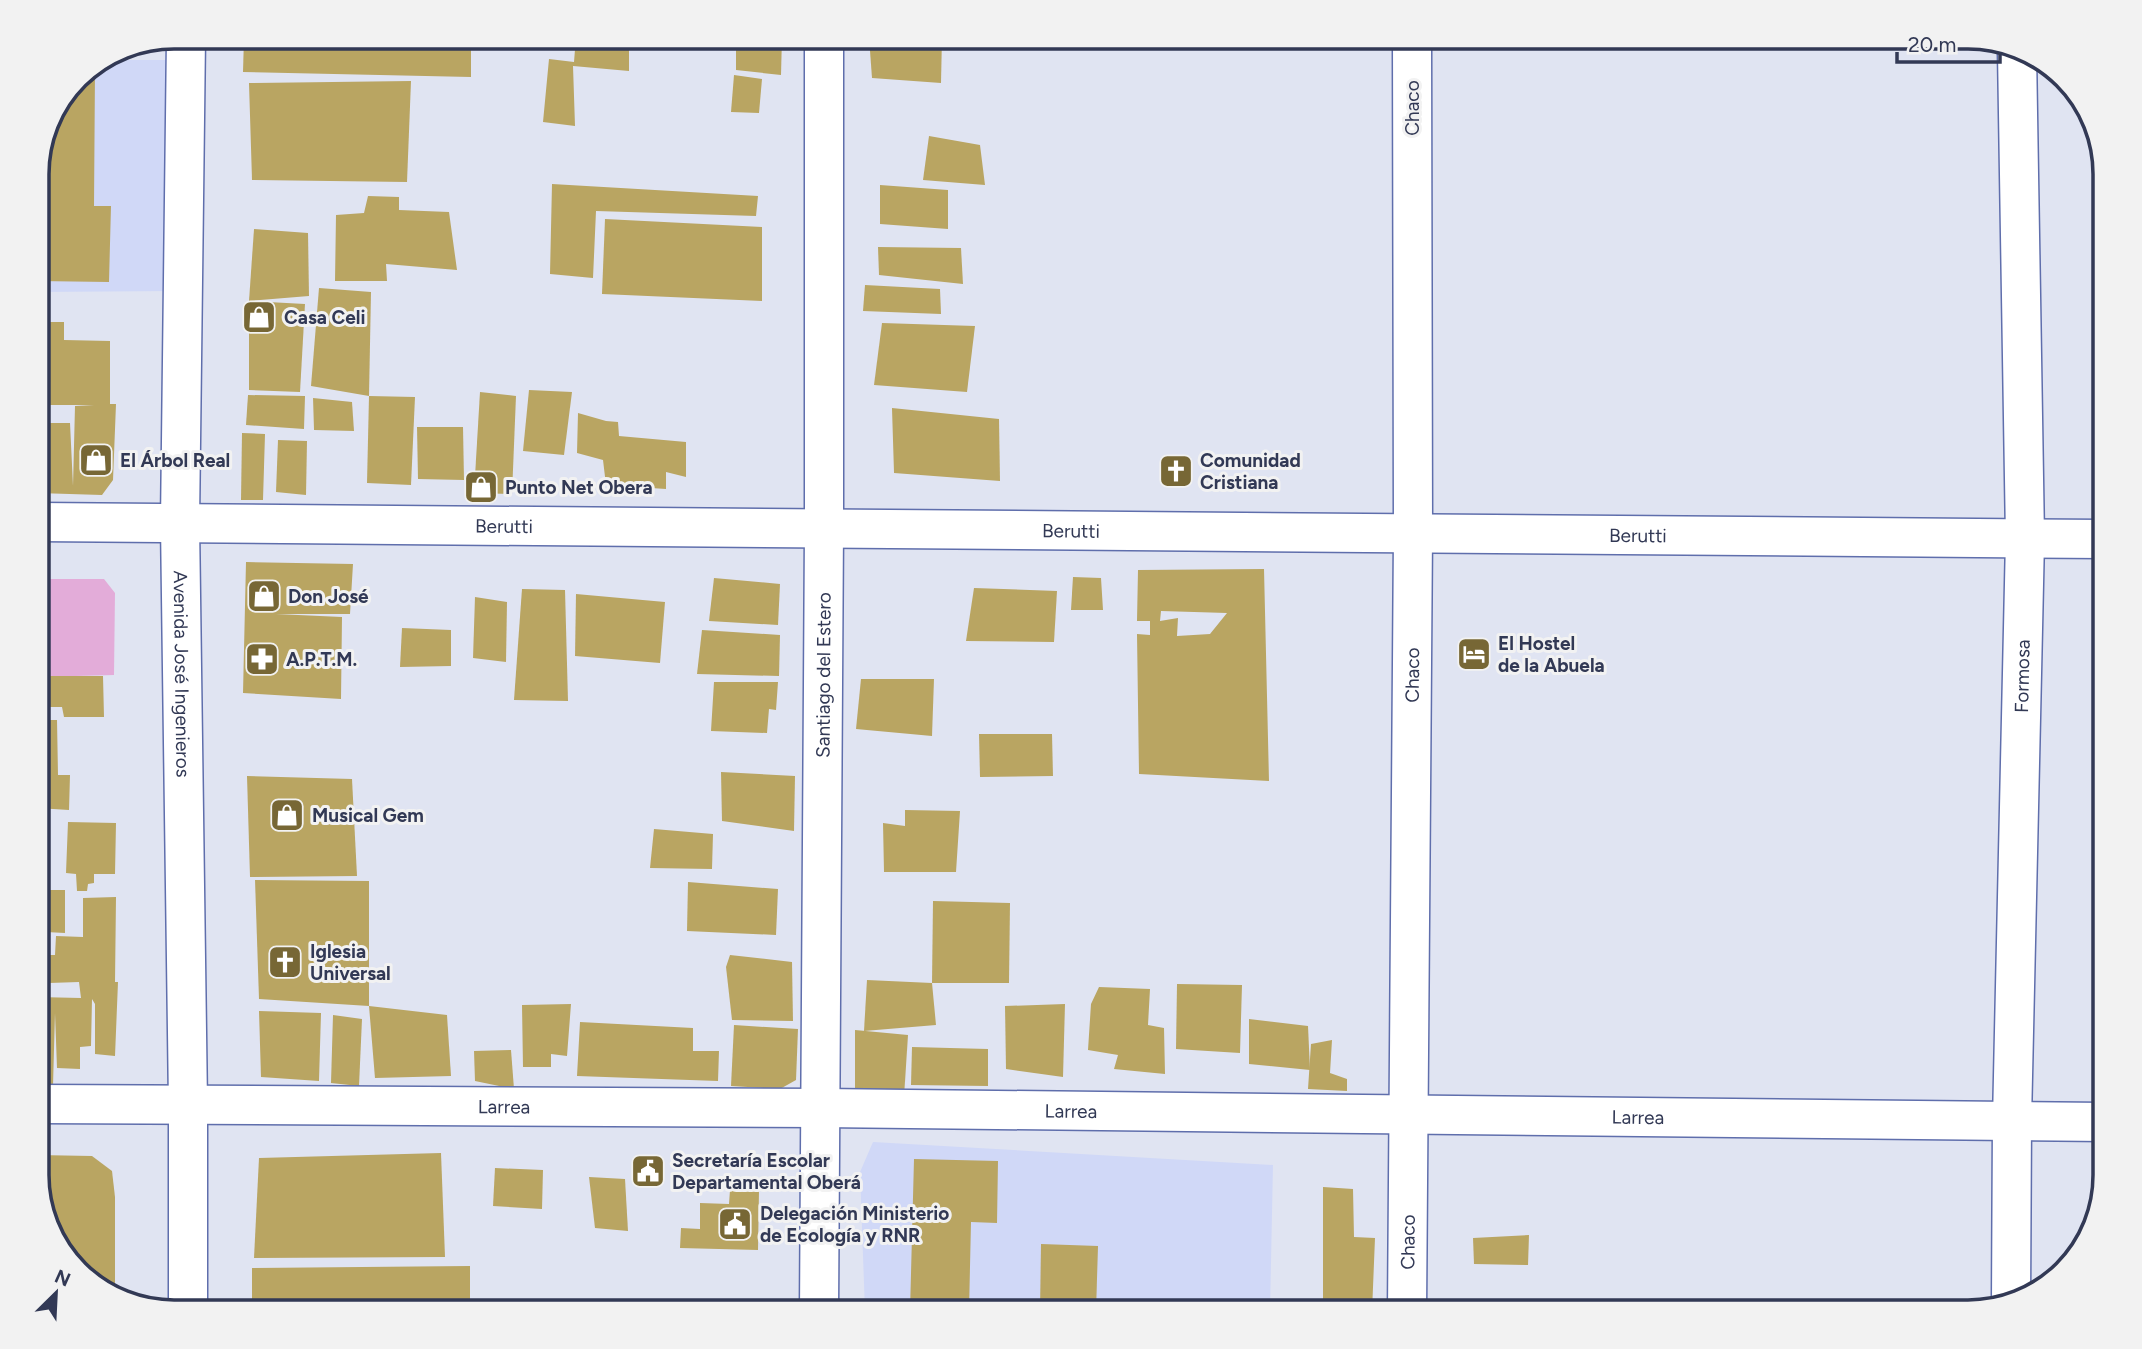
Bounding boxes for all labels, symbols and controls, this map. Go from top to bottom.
scale bar [1897,21,2000,65]
text: 20 m [1908,32,1956,57]
street label: Chaco [1401,80,1424,136]
shop icon: Casa Celi [240,298,278,336]
place label: Casa Celi [284,306,365,329]
shop icon: El Árbol Real [77,441,115,479]
place label: El Árbol Real [120,449,230,472]
place label: Comunidad Cristiana [1200,449,1301,494]
church icon: Comunidad Cristiana [1157,452,1195,490]
shop icon: Punto Net Obera [462,468,500,506]
place label: Punto Net Obera [505,476,653,499]
street label: Berutti [475,515,533,538]
street label: Berutti [1042,519,1100,543]
street label: Berutti [1609,524,1667,547]
street label: Avenida José Ingenieros [169,570,194,778]
shop icon: Don José [245,577,283,615]
place label: Don José [288,585,369,608]
street label: Santiago del Estero [812,592,836,758]
place label: El Hostel de la Abuela [1498,632,1605,677]
hotel icon: El Hostel de la Abuela [1455,635,1493,673]
street label: Formosa [2010,639,2035,713]
pharmacy icon: A.P.T.M. [243,640,281,678]
street label: Chaco [1401,647,1424,703]
place label: A.P.T.M. [286,648,357,671]
shop icon: Musical Gem [268,796,306,834]
place label: Musical Gem [312,804,424,827]
place label: Iglesia Universal [310,940,391,985]
church icon: Iglesia Universal [266,943,304,981]
street label: Larrea [478,1095,530,1119]
street label: Larrea [1045,1099,1097,1123]
street label: Larrea [1612,1106,1664,1129]
place label: Secretaría Escolar Departamental Oberá [672,1149,861,1194]
public building icon: Secretaría Escolar Departamental Oberá [629,1152,667,1190]
place label: Delegación Ministerio de Ecología y RNR [760,1202,949,1247]
public building icon: Delegación Ministerio de Ecología y RNR [716,1205,754,1243]
street label: Chaco [1396,1214,1420,1270]
north arrow [21,1258,91,1328]
text: N [51,1264,74,1291]

